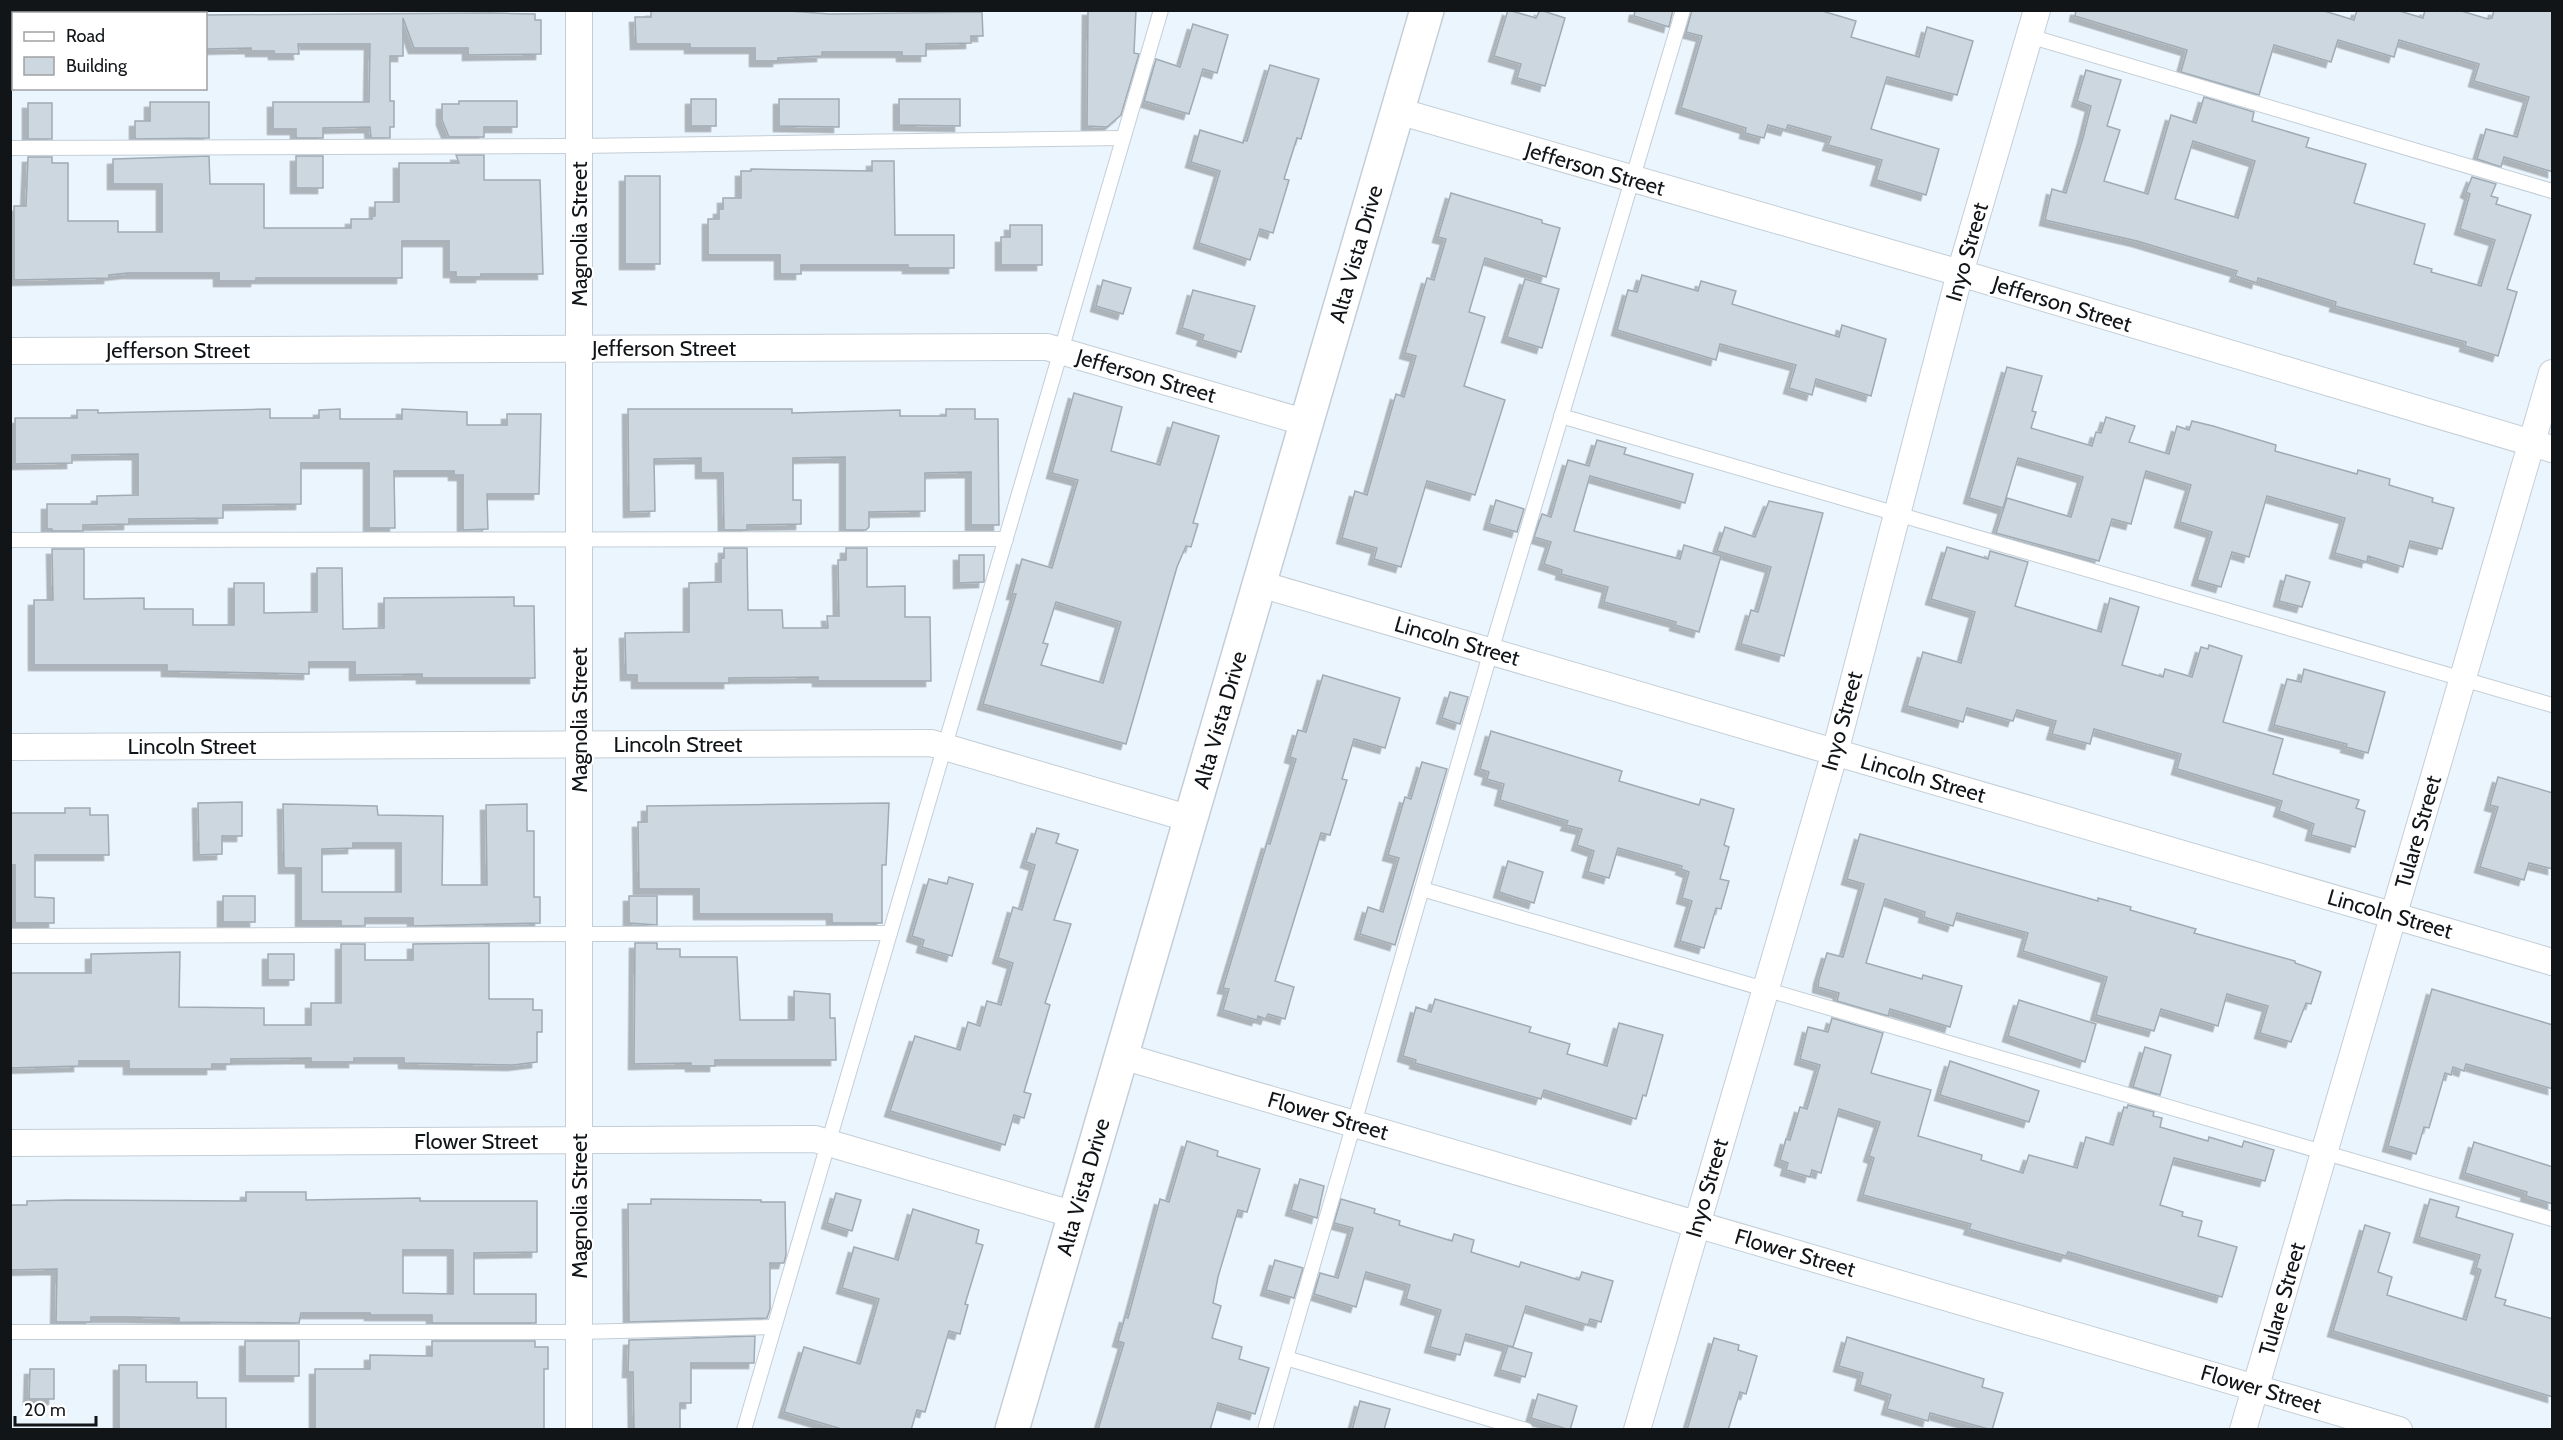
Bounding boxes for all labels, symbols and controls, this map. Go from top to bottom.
legend [12,12,207,90]
text: Road [66,25,105,47]
text: Building [66,55,128,77]
street label: Jefferson Street [1521,136,1669,202]
street label: Magnolia Street [566,161,593,307]
street label: Alta Vista Drive [1323,182,1389,326]
street label: Inyo Street [1940,199,1994,305]
street label: Jefferson Street [1988,270,2135,338]
street label: Jefferson Street [591,335,737,362]
street label: Jefferson Street [105,337,251,364]
street label: Jefferson Street [1072,343,1220,409]
street label: Lincoln Street [1391,610,1523,672]
street label: Magnolia Street [566,647,593,793]
street label: Alta Vista Drive [1187,648,1253,792]
street label: Inyo Street [1816,668,1868,774]
street label: Lincoln Street [614,731,743,758]
street label: Lincoln Street [128,733,257,760]
street label: Lincoln Street [1857,747,1989,809]
street label: Tulare Street [2389,772,2447,892]
street label: Lincoln Street [2324,883,2456,945]
street label: Flower Street [1265,1086,1392,1146]
street label: Alta Vista Drive [1050,1115,1116,1259]
street label: Flower Street [414,1128,539,1155]
street label: Magnolia Street [566,1133,593,1279]
street label: Inyo Street [1680,1135,1734,1241]
street label: Flower Street [1732,1223,1859,1283]
street label: Tulare Street [2253,1239,2311,1359]
street label: Flower Street [2198,1359,2325,1419]
scale bar [15,1389,96,1427]
text: 20 m [24,1399,66,1421]

